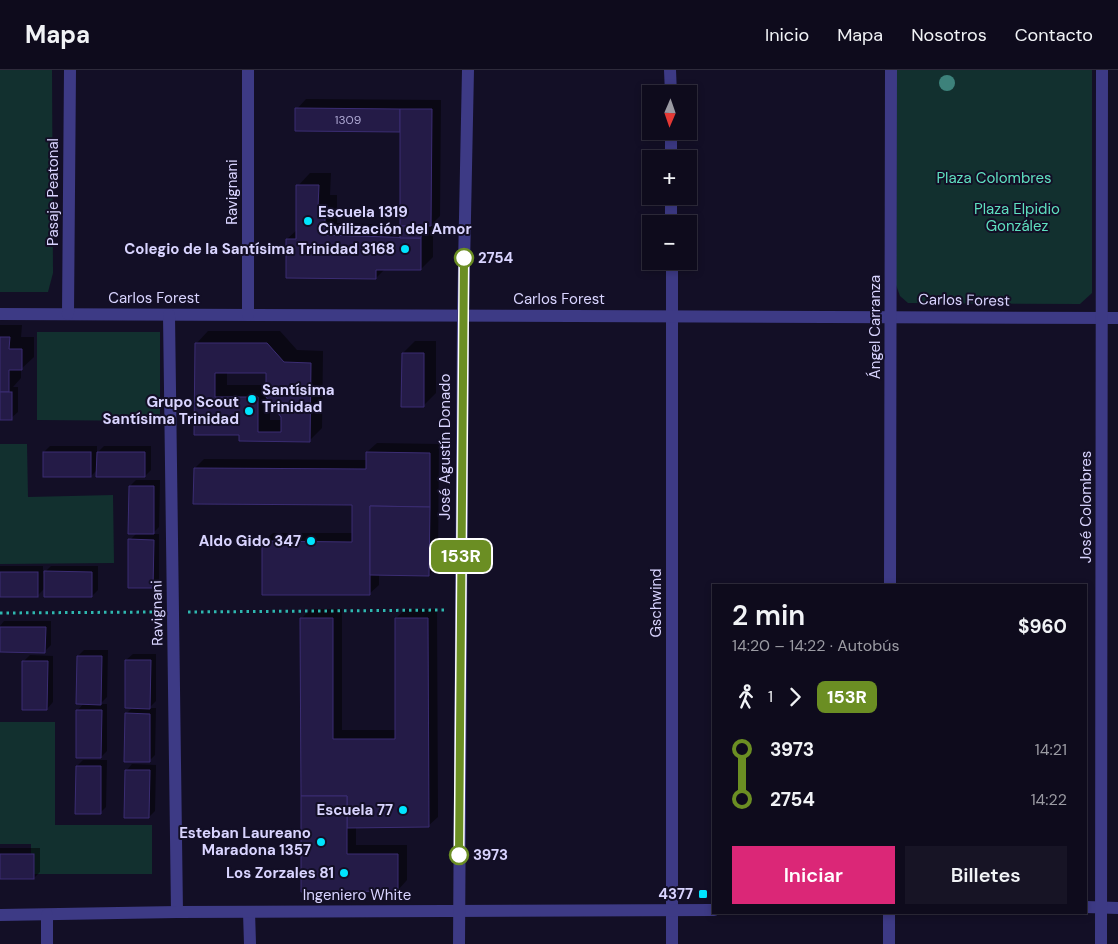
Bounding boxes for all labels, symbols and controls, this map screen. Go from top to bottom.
text: Mapa [25,19,90,50]
text: Inicio [765,23,809,47]
text: Mapa [837,23,883,47]
text: Nosotros [911,23,987,47]
text: Contacto [1015,23,1093,47]
north arrow [642,85,698,140]
map controls [642,85,697,270]
house number: 1309 [335,112,361,128]
street label: Pasaje Peatonal [43,138,63,246]
button: + [642,150,697,205]
street label: Ravignani [222,159,242,225]
park label: Plaza Colombres [936,168,1052,188]
park label: Plaza Elpidio González [974,199,1060,236]
place label: Escuela 1319 Civilización del Amor [318,202,472,239]
marker: Escuela 1319 Civilización del Amor [302,215,314,227]
button: − [642,215,697,270]
place label: Colegio de la Santísima Trinidad 3168 [124,239,395,259]
marker: Colegio de la Santísima Trinidad 3168 [399,243,411,255]
marker: 2754 [454,248,474,268]
place label: 2754 [478,248,514,268]
street label: Ángel Carranza [865,275,885,379]
street label: Carlos Forest [108,288,200,308]
street label: Carlos Forest [513,289,605,309]
street label: Carlos Forest [918,289,1010,311]
street label: José Agustín Donado [435,374,455,520]
place label: Santísima Trinidad [262,380,335,417]
place label: Grupo Scout Santísima Trinidad [103,392,239,429]
marker: Santísima Trinidad [246,393,258,405]
marker: Grupo Scout Santísima Trinidad [243,405,255,417]
street label: José Colombres [1076,451,1096,563]
place label: Aldo Gido 347 [199,531,301,551]
marker: Aldo Gido 347 [305,535,317,547]
line badge: 153R [426,540,496,572]
text: 153R [441,544,481,568]
street label: Gschwind [646,568,666,638]
street label: Ravignani [146,580,168,646]
text: 2 min [732,597,805,634]
text: $960 [1018,614,1067,639]
text: 14:20 – 14:22 · Autobús [732,635,900,656]
icon: walk [732,683,760,711]
icon: forward [781,683,809,711]
text: 153R [827,685,867,709]
text: 1 [768,686,773,707]
text: 3973 [770,737,814,762]
text: 14:21 [1035,739,1067,760]
text: 2754 [770,787,815,812]
text: 14:22 [1031,789,1067,810]
place label: Escuela 77 [316,800,393,820]
marker: Escuela 77 [397,804,409,816]
place label: Esteban Laureano Maradona 1357 [179,823,311,860]
marker: Esteban Laureano Maradona 1357 [315,836,327,848]
marker: 3973 [449,845,469,865]
place label: 3973 [473,845,508,865]
button: Iniciar [732,846,895,904]
button: Billetes [905,846,1067,904]
place label: Los Zorzales 81 [226,863,334,883]
marker: Los Zorzales 81 [338,867,350,879]
place label: 4377 [658,884,693,904]
street label: Ingeniero White [303,885,411,905]
marker: 4377 [697,888,709,900]

